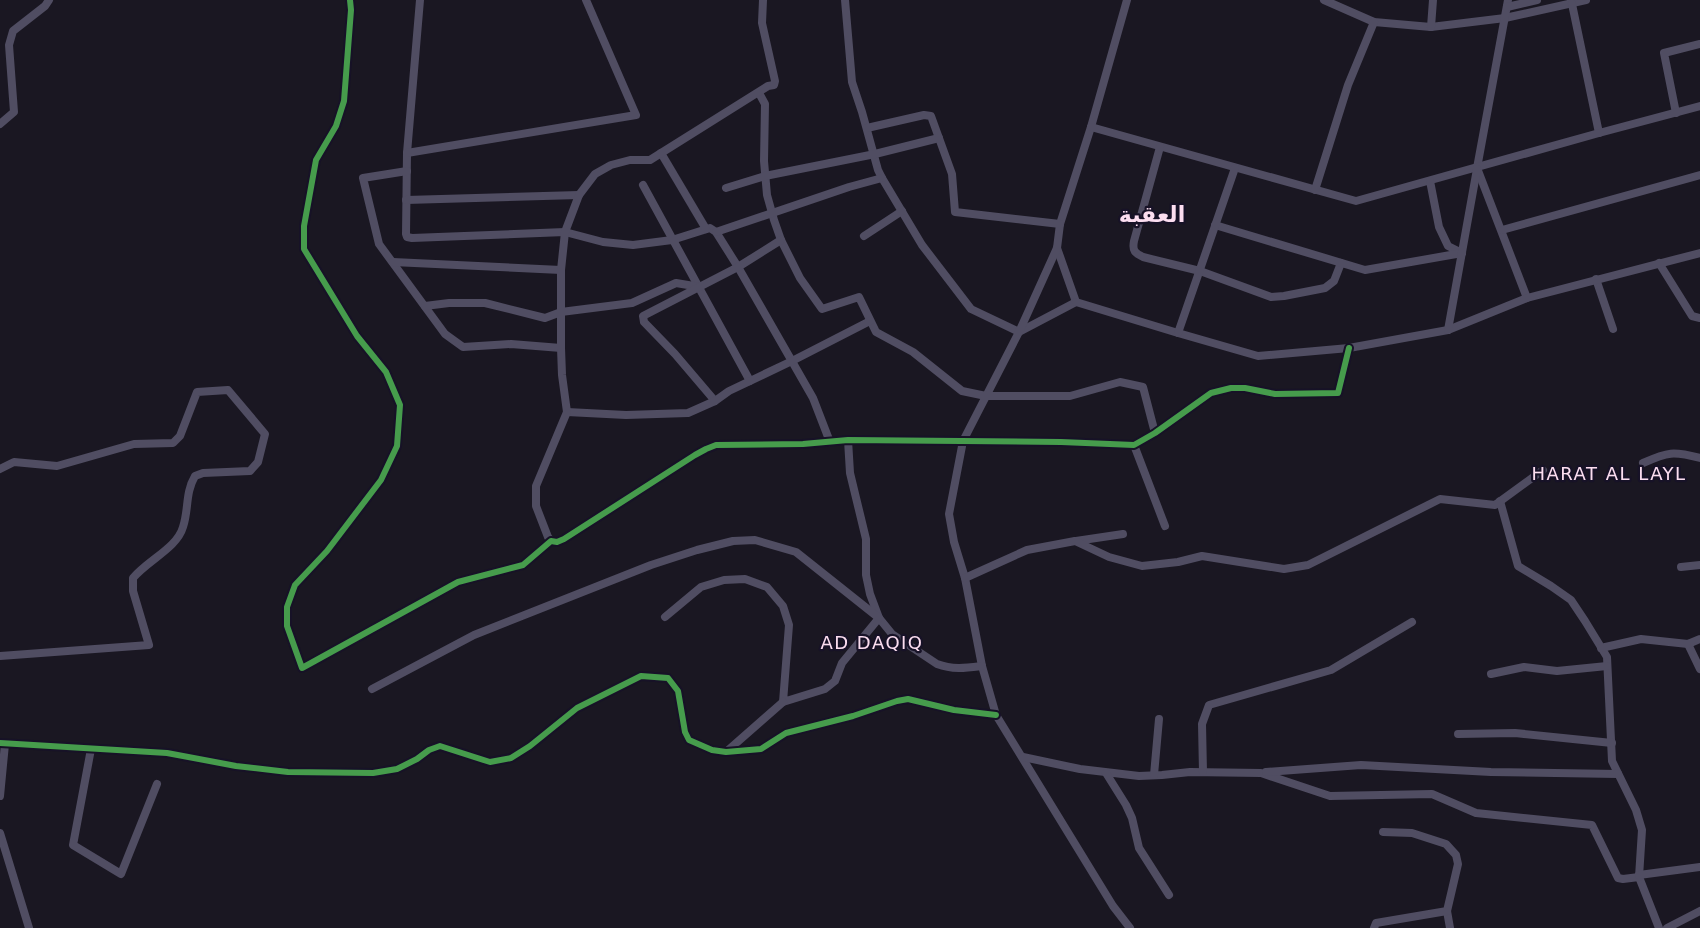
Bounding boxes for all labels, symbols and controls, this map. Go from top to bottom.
district label: العقبة [1119,202,1185,227]
district label: HARAT AL LAYL [1531,463,1687,484]
district label: AD DAQIQ [820,632,924,653]

